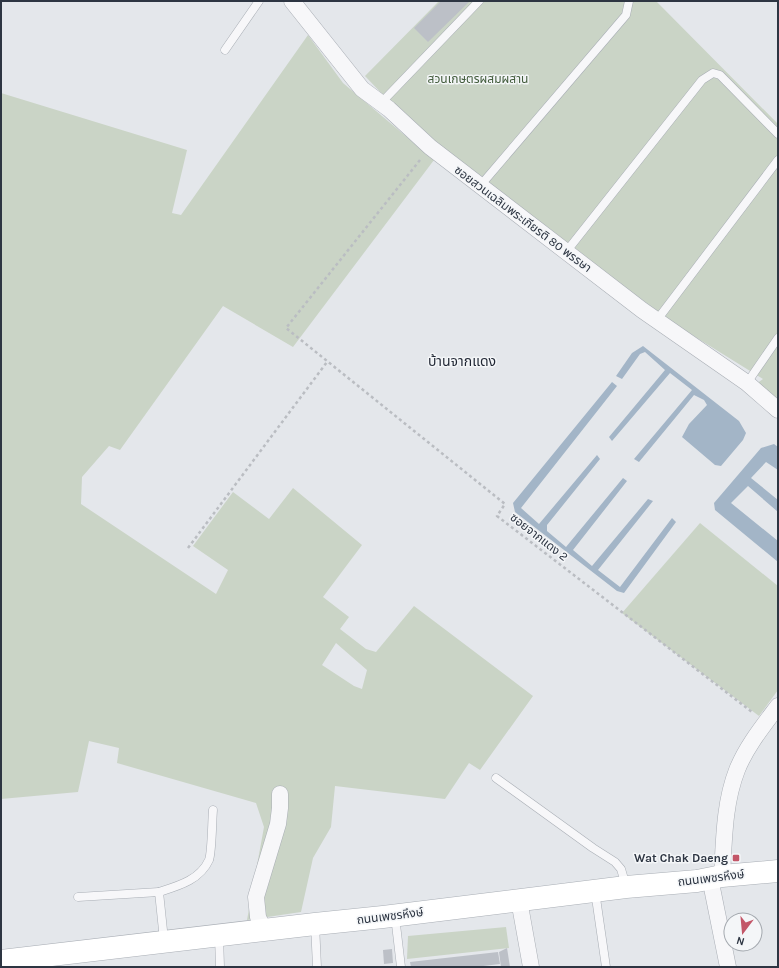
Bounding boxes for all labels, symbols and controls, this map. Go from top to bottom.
park label: สวนเกษตรผสมผสาน [428,72,528,86]
street label: ซอยสวนเฉลิมพระเกียรติ 80 พรรษา [452,163,594,275]
district label: บ้านจากแดง [428,353,496,370]
street label: ซอยจากแดง 2 [507,510,571,564]
place label: Wat Chak Daeng [634,851,728,865]
marker: Wat Chak Daeng [731,853,741,863]
street label: ถนนเพชรหึงษ์ [677,867,746,889]
street label: ถนนเพชรหึงษ์ [356,905,425,927]
north arrow [723,912,763,952]
text: N [735,934,746,948]

